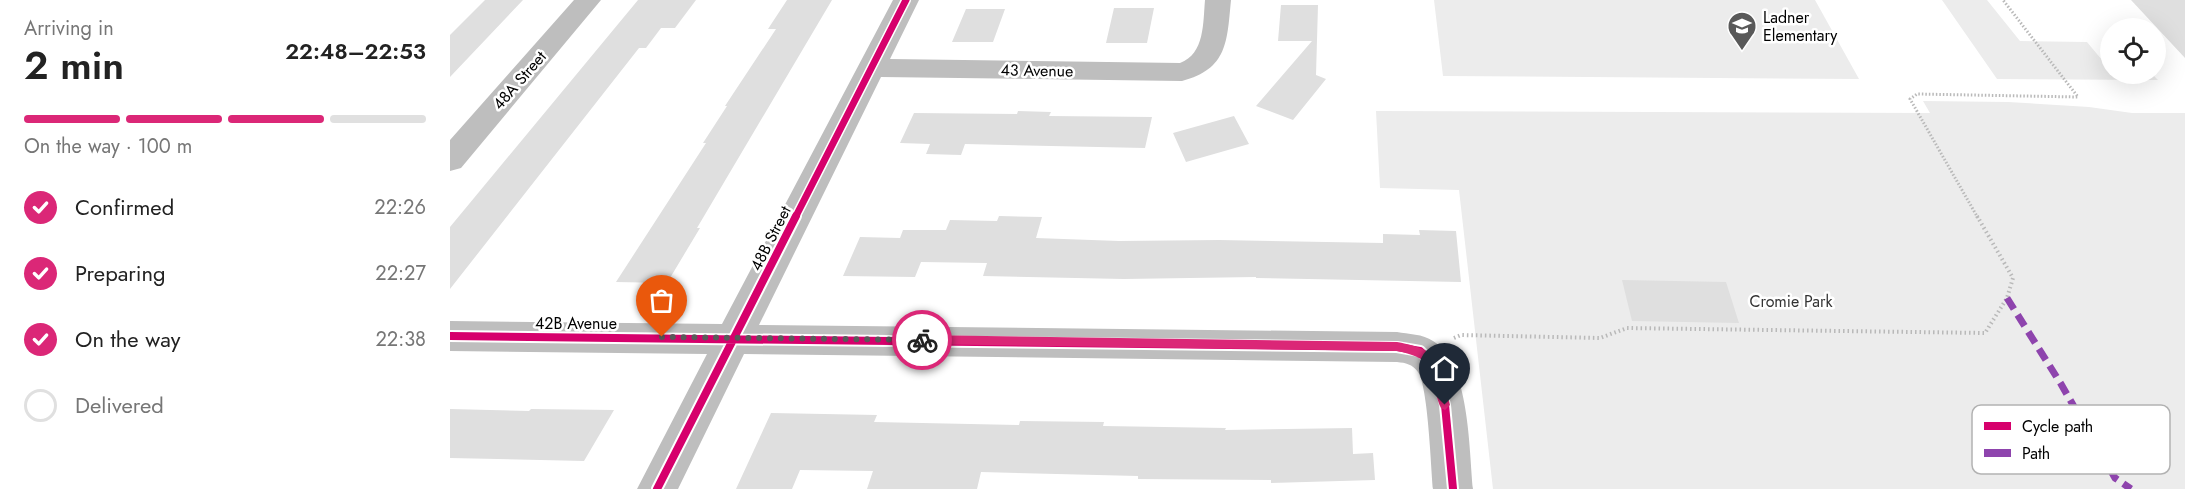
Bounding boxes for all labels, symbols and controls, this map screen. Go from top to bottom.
place label: Ladner Elementary [1763,6,1838,47]
school or university icon: Ladner Elementary [1726,10,1758,52]
text: Arriving in [24,14,114,43]
map controls [2100,18,2166,84]
button: locate [2100,18,2166,84]
text: 22:48–22:53 [285,35,426,67]
text: 2 min [24,37,124,94]
street label: 48A Street [487,46,552,115]
street label: 43 Avenue [1000,58,1074,83]
text: On the way · 100 m [24,132,192,161]
icon: check [24,191,57,224]
text: Confirmed [75,191,174,223]
text: 22:26 [374,193,426,222]
street label: 48B Street [744,202,797,275]
icon: check [24,257,57,290]
text: Preparing [75,257,166,289]
text: 22:27 [375,259,426,288]
pin [636,275,687,337]
icon: bag [645,284,678,317]
park label: Cromie Park [1749,290,1834,313]
courier [892,310,952,370]
street label: 42B Avenue [535,312,617,335]
icon: check [24,323,57,356]
text: On the way [75,323,180,355]
icon: bike [906,324,939,357]
text: 22:38 [375,325,426,354]
pin [1419,343,1470,405]
icon: home [1428,352,1461,385]
text: Delivered [75,389,164,421]
legend [1972,405,2170,474]
text: Cycle path [2022,415,2093,438]
text: Path [2022,442,2050,465]

